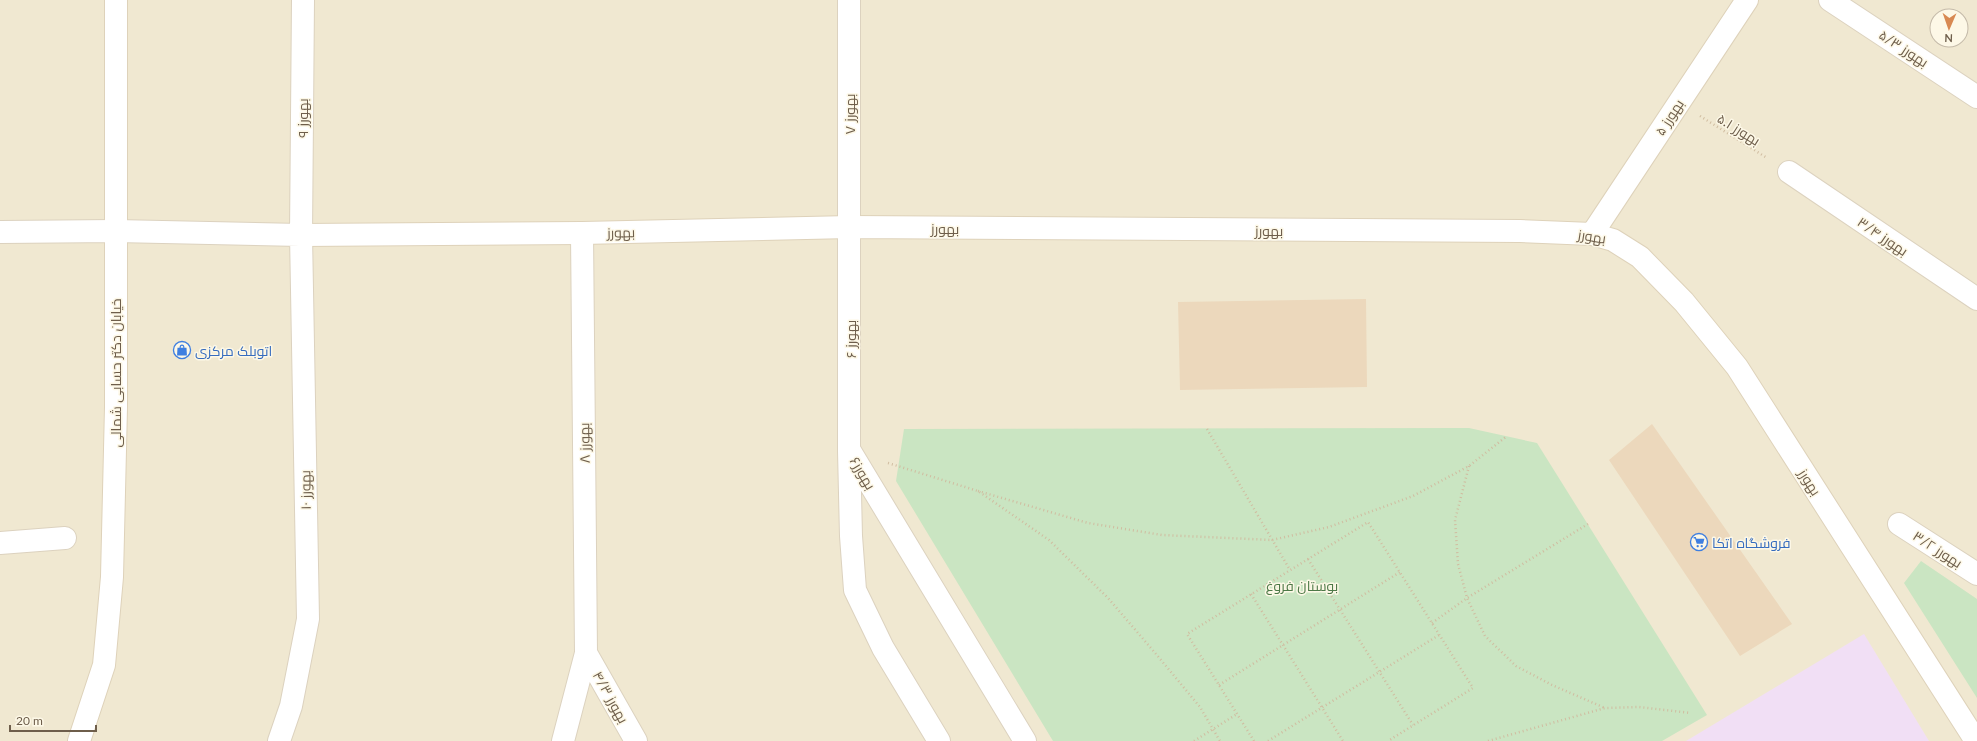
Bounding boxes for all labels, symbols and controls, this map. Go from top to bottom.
north arrow [1929,8,1969,48]
street label: بهورز ۵/۳ [1876,26,1932,70]
text: N [1944,32,1953,45]
street label: بهورز ۷ [841,94,858,134]
street label: بهورز ۵ [1651,96,1687,138]
street label: بهورز ۹ [294,98,311,138]
street label: بهورز ۵.۱ [1714,109,1764,149]
street label: بهورز ۳/۴ [1855,213,1911,259]
street label: بهورز [930,220,959,237]
street label: بهورز [1254,222,1283,239]
street label: بهورز [606,223,635,241]
street label: بهورز [1576,225,1607,247]
street label: خیابان دکتر حسابی شمالی [107,298,124,448]
street label: بهورز ۶ [842,320,859,358]
shop icon: اتوبلک مرکزی [172,340,192,360]
place label: اتوبلک مرکزی [195,342,272,359]
street label: بهورز ۸ [575,422,593,464]
street label: بهورز۶ [847,454,879,492]
street label: بهورز [1795,465,1825,499]
street label: بهورز ۱۰ [296,470,314,510]
street label: بهورز ۳/۲ [1910,527,1966,571]
supermarket icon: فروشگاه اتکا [1689,532,1709,552]
place label: فروشگاه اتکا [1712,534,1791,551]
park label: بوستان فروغ [1266,577,1338,595]
street label: بهورز ۴/۳ [590,668,632,726]
scale bar [10,707,96,733]
text: 20 m [16,713,43,728]

